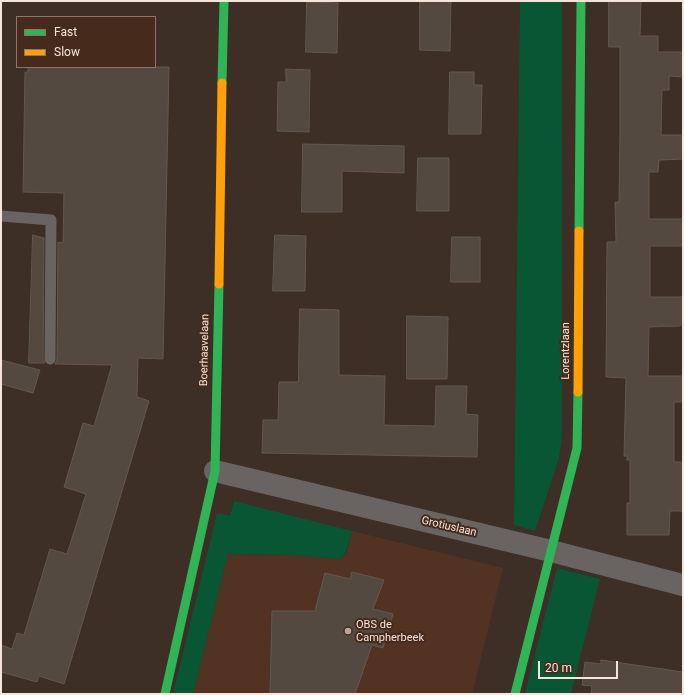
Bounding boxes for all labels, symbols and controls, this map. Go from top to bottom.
legend [16,16,156,68]
text: Fast [54,25,77,39]
text: Slow [54,45,80,59]
street label: Boerhaavelaan [198,314,212,386]
street label: Lorentzlaan [559,322,573,380]
street label: Grotiuslaan [420,514,478,540]
place label: OBS de Campherbeek [356,618,424,644]
marker: OBS de Campherbeek [343,626,353,636]
scale bar [540,653,620,679]
text: 20 m [545,661,572,675]

